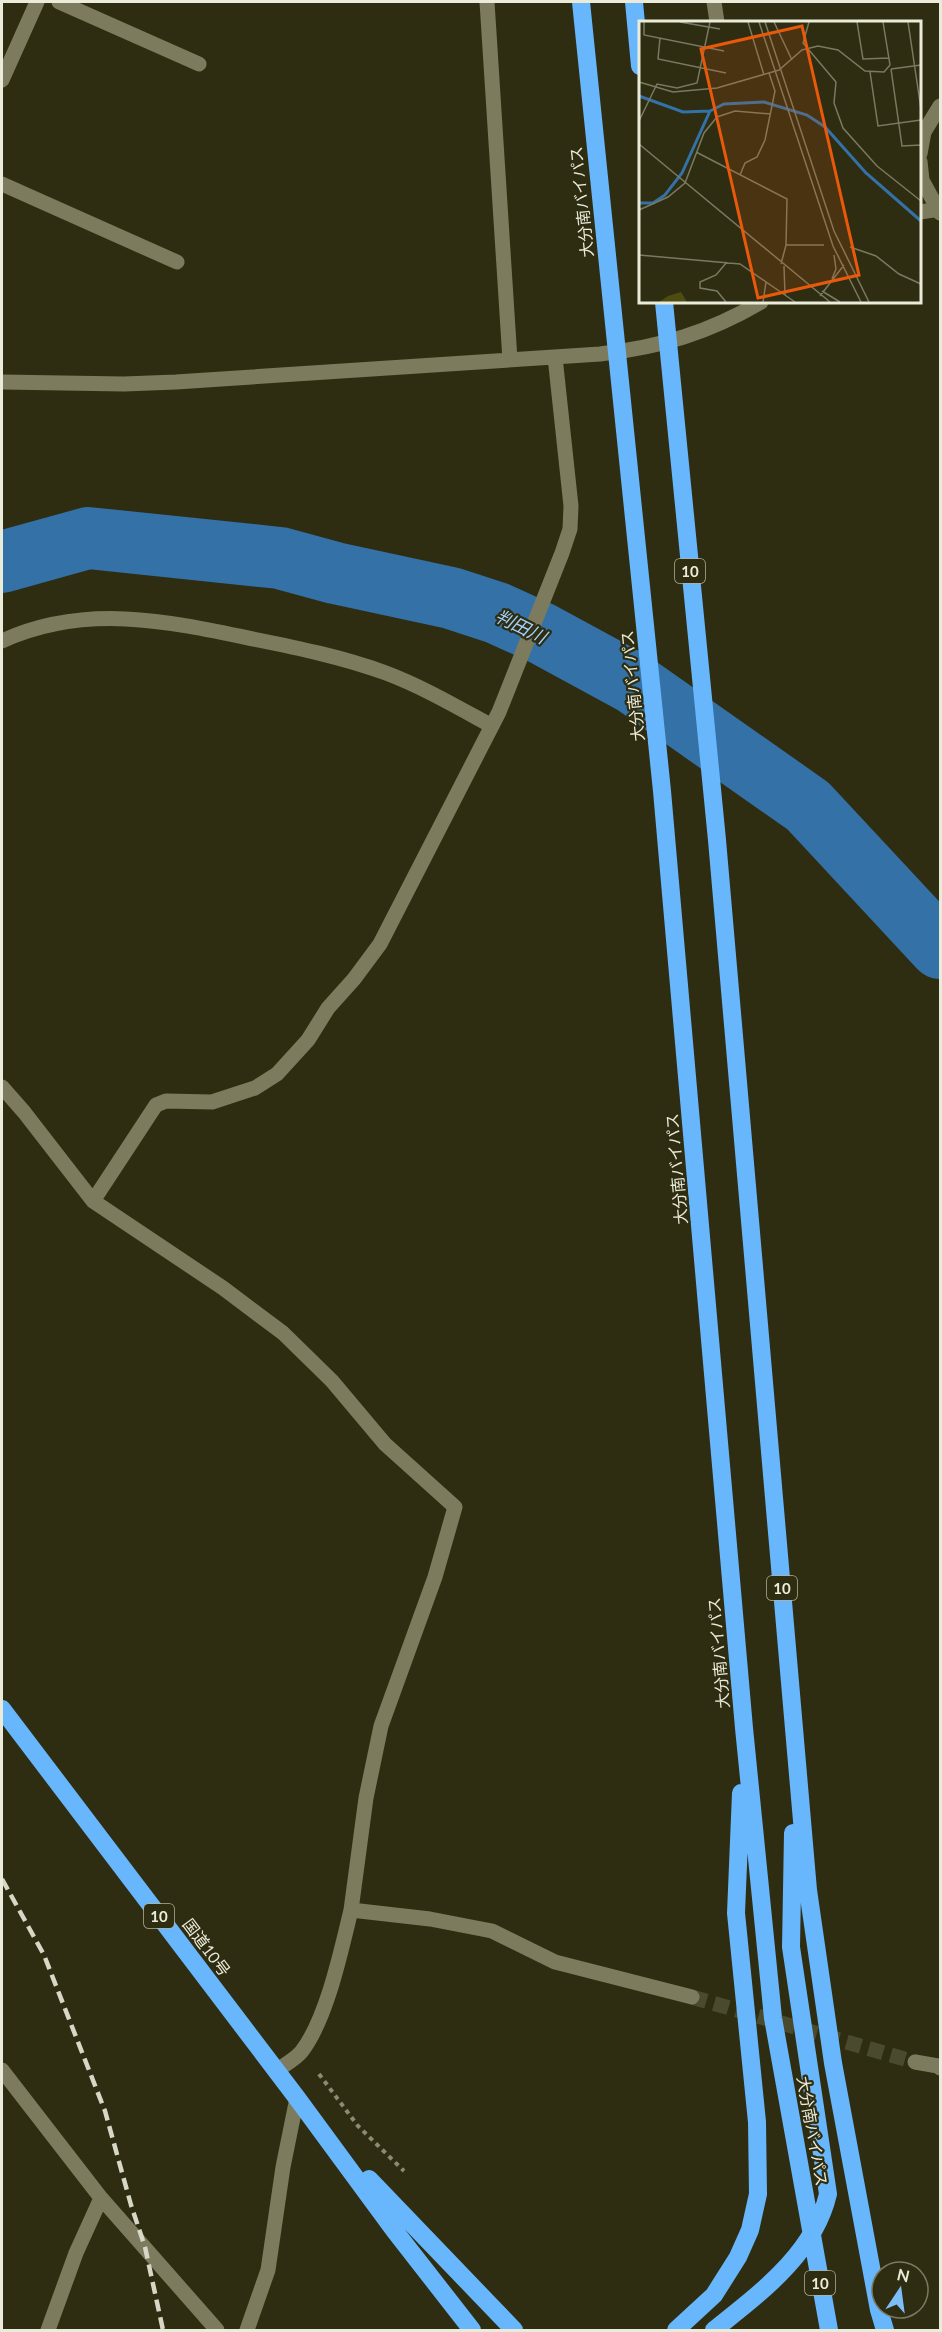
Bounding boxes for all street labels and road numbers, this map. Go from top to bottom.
street label: 大分南バイパス [566,145,596,259]
road number: 10 [675,559,705,583]
street label: 大分南バイパス [617,629,647,743]
street label: 大分南バイパス [662,1113,690,1225]
road number: 10 [767,1576,797,1600]
street label: 大分南バイパス [704,1597,732,1709]
road number: 10 [144,1904,174,1928]
street label: 国道10号 [179,1915,235,1979]
street label: 大分南バイパス [794,2074,832,2188]
road number: 10 [805,2271,835,2295]

